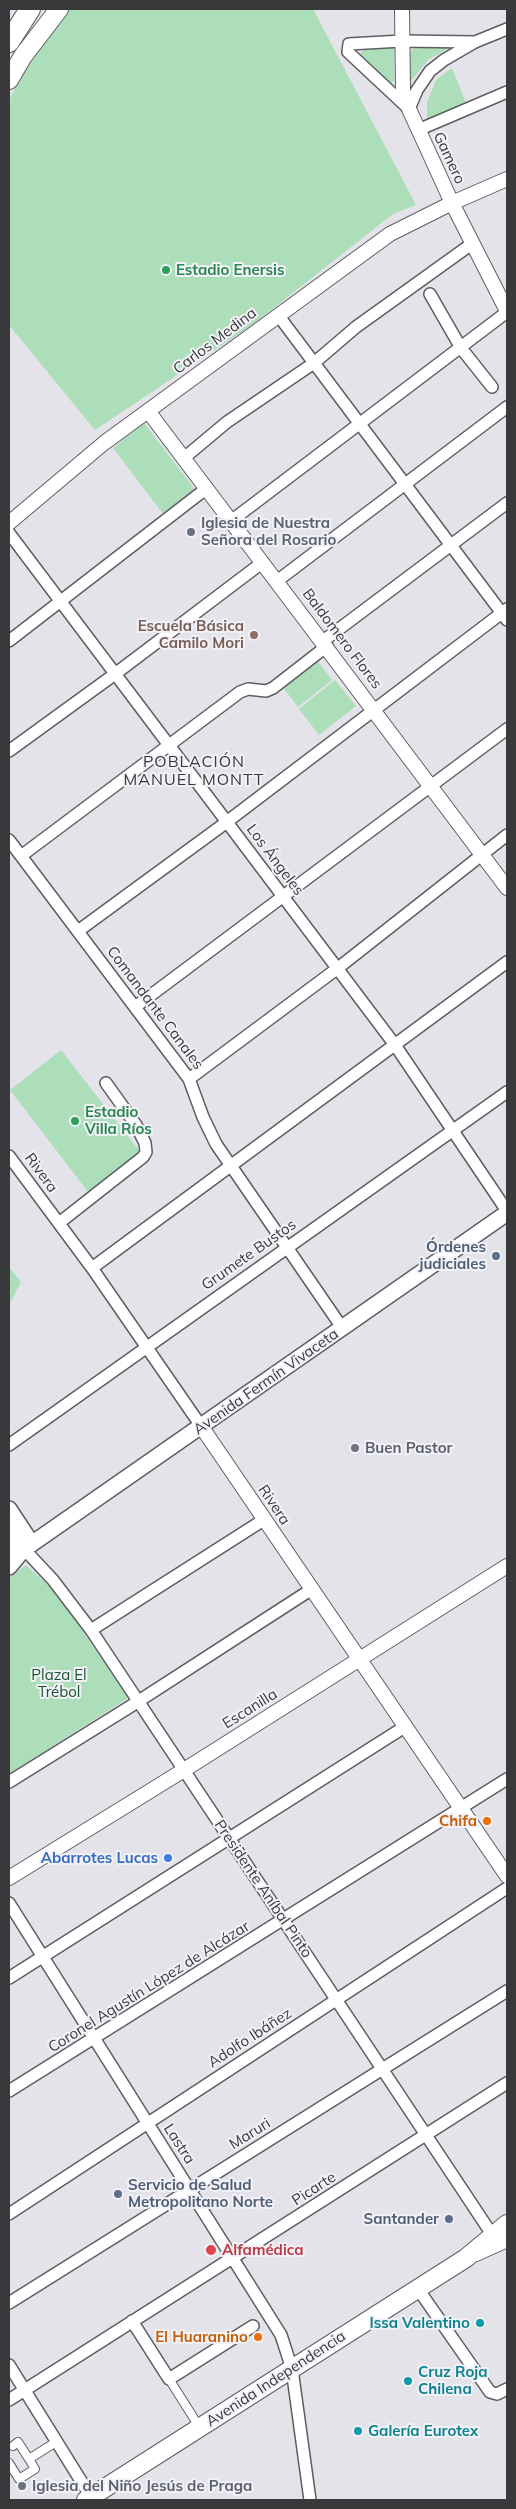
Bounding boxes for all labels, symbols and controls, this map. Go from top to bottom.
street label: Gamero [429,129,469,187]
place label: Estadio Enersis [176,261,284,279]
marker: Estadio Enersis [160,264,172,276]
street label: Carlos Medina [170,304,260,378]
place label: Iglesia de Nuestra Señora del Rosario [201,514,336,549]
marker: Iglesia de Nuestra Señora del Rosario [185,526,197,538]
street label: Baldomero Flores [298,585,386,693]
place label: Escuela Básica Camilo Mori [138,617,244,652]
marker: Escuela Básica Camilo Mori [248,629,260,641]
district label: POBLACIÓN MANUEL MONTT [122,752,266,790]
street label: Los Ángeles [242,821,308,899]
street label: Comandante Canales [103,943,207,1073]
place label: Estadio Villa Ríos [85,1103,152,1138]
marker: Estadio Villa Ríos [69,1115,81,1127]
street label: Rivera [21,1150,61,1196]
street label: Grumete Bustos [198,1216,300,1294]
place label: Órdenes judiciales [420,1238,486,1273]
marker: Órdenes judiciales [490,1250,502,1262]
street label: Avenida Fermín Vivaceta [190,1325,342,1439]
place label: Buen Pastor [365,1439,452,1457]
marker: Buen Pastor [349,1442,361,1454]
street label: Rivera [254,1482,294,1528]
park label: Plaza El Trébol [31,1666,87,1701]
street label: Escanilla [219,1685,281,1733]
place label: Chifa [439,1812,477,1830]
marker: Chifa [481,1815,493,1827]
street label: Presidente Aníbal Pinto [210,1817,316,1961]
place label: Abarrotes Lucas [41,1849,158,1867]
marker: Abarrotes Lucas [162,1852,174,1864]
street label: Coronel Agustín López de Alcázar [45,1917,253,2057]
street label: Adolfo Ibáñez [205,2004,295,2072]
street label: Maruri [226,2114,274,2154]
street label: Lastra [159,2121,199,2167]
street label: Picarte [289,2168,339,2210]
place label: Servicio de Salud Metropolitano Norte [128,2176,273,2211]
marker: Servicio de Salud Metropolitano Norte [112,2188,124,2200]
place label: Santander [364,2210,439,2228]
marker: Santander [443,2213,455,2225]
place label: Alfamédica [222,2241,304,2259]
marker: Alfamédica [204,2243,218,2257]
place label: Issa Valentino [369,2314,470,2332]
marker: Issa Valentino [474,2317,486,2329]
street label: Avenida Independencia [203,2327,349,2431]
place label: El Huaranino [155,2328,248,2346]
marker: El Huaranino [252,2331,264,2343]
place label: Cruz Roja Chilena [418,2363,488,2398]
marker: Cruz Roja Chilena [402,2375,414,2387]
place label: Galería Eurotex [368,2422,478,2440]
marker: Galería Eurotex [352,2425,364,2437]
place label: Iglesia del Niño Jesús de Praga [32,2477,252,2495]
marker: Iglesia del Niño Jesús de Praga [16,2480,28,2492]

